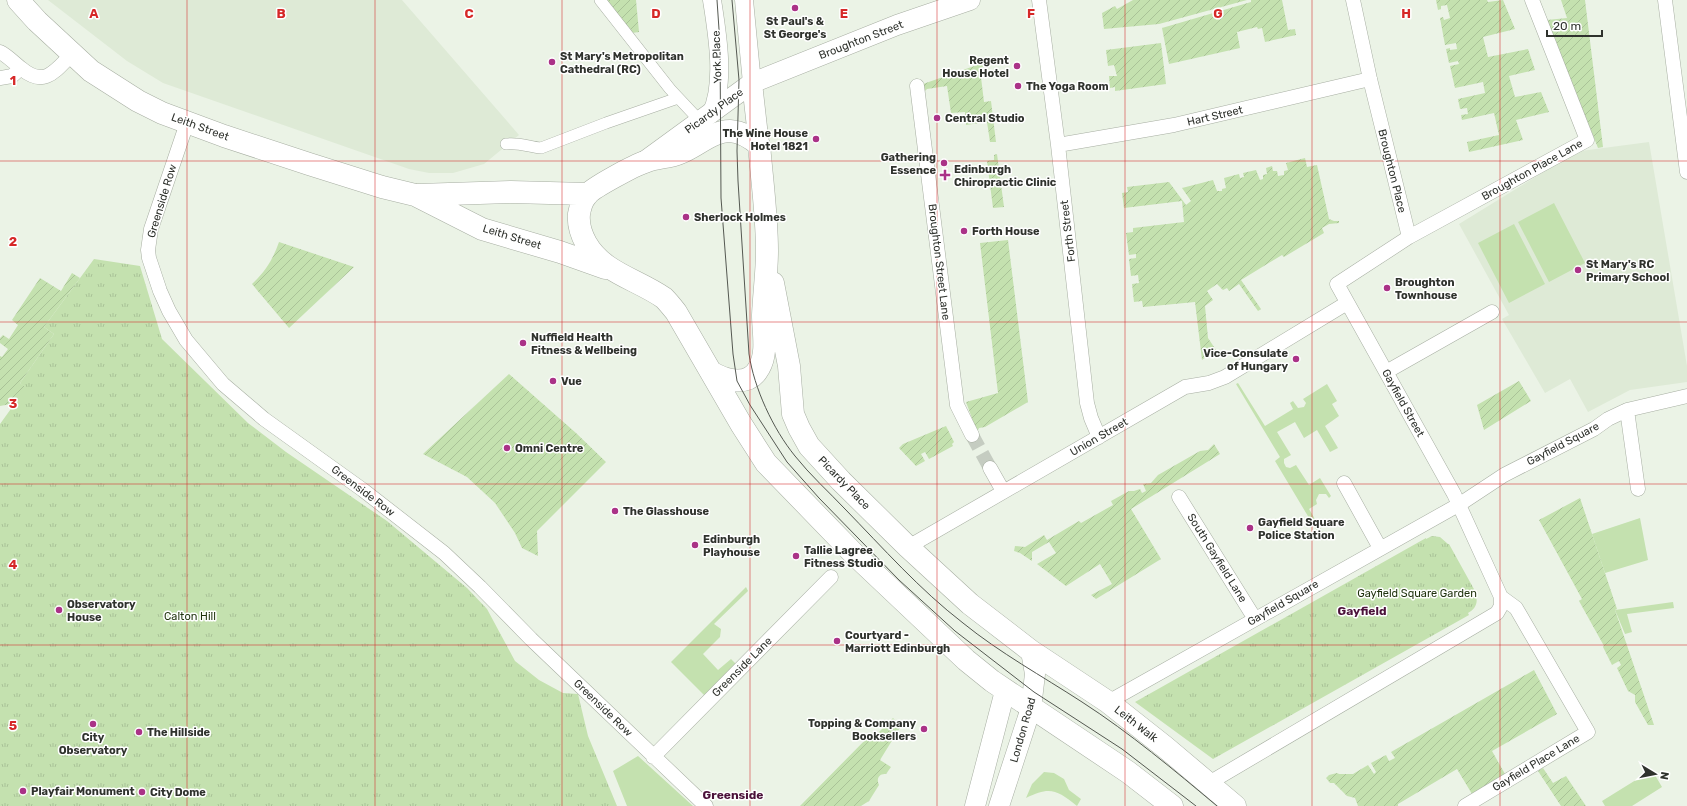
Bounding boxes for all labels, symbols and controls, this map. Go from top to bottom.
marker: St Paul's & St George's [790,3,800,13]
text: A [89,6,99,21]
text: B [276,6,286,21]
text: C [464,6,474,21]
text: D [651,6,661,21]
text: E [840,6,848,21]
text: F [1027,6,1035,21]
text: G [1213,6,1223,21]
text: H [1401,6,1411,21]
scale bar [1547,12,1602,38]
place label: St Paul's & St George's [764,15,826,41]
street label: Broughton Street [817,18,906,62]
text: 20 m [1553,19,1581,33]
street label: York Place [710,30,724,84]
place label: St Mary's Metropolitan Cathedral (RC) [560,50,684,76]
place label: Regent House Hotel [942,54,1009,80]
marker: St Mary's Metropolitan Cathedral (RC) [547,57,557,67]
marker: Regent House Hotel [1012,61,1022,71]
text: 1 [10,73,16,88]
place label: The Yoga Room [1026,80,1109,93]
marker: The Yoga Room [1013,81,1023,91]
street label: Picardy Place [682,85,746,137]
street label: Hart Street [1186,103,1245,129]
street label: Leith Street [169,111,231,144]
place label: Central Studio [945,112,1025,125]
marker: Central Studio [932,113,942,123]
place label: The Wine House Hotel 1821 [722,127,808,153]
street label: Broughton Place [1375,128,1409,214]
marker: The Wine House Hotel 1821 [811,134,821,144]
street label: Broughton Place Lane [1479,137,1585,203]
place label: Gathering Essence [881,151,936,177]
marker: Gathering Essence [939,158,949,168]
street label: Greenside Row [145,162,179,239]
place label: Edinburgh Chiropractic Clinic [954,163,1057,189]
marker: Edinburgh Chiropractic Clinic [939,169,951,181]
street label: Forth Street [1058,199,1078,263]
street label: Broughton Street Lane [925,203,953,321]
place label: Sherlock Holmes [694,211,786,224]
marker: Sherlock Holmes [681,212,691,222]
street label: Leith Street [481,222,543,252]
place label: Forth House [972,225,1040,238]
marker: Forth House [959,226,969,236]
text: 2 [9,234,17,249]
place label: St Mary's RC Primary School [1586,258,1669,284]
marker: St Mary's RC Primary School [1573,265,1583,275]
place label: Broughton Townhouse [1395,276,1458,302]
marker: Broughton Townhouse [1382,283,1392,293]
place label: Nuffield Health Fitness & Wellbeing [531,331,637,357]
marker: Nuffield Health Fitness & Wellbeing [518,338,528,348]
place label: Vice-Consulate of Hungary [1203,347,1288,373]
marker: Vice-Consulate of Hungary [1291,354,1301,364]
street label: Gayfield Street [1379,367,1427,440]
place label: Vue [561,375,582,388]
marker: Vue [548,376,558,386]
text: 3 [9,396,18,411]
street label: Union Street [1068,415,1131,459]
street label: Gayfield Square [1525,419,1601,469]
place label: Omni Centre [515,442,584,455]
marker: Omni Centre [502,443,512,453]
street label: Picardy Place [815,454,873,512]
street label: Greenside Row [329,463,398,519]
place label: The Glasshouse [623,505,710,518]
marker: The Glasshouse [610,506,620,516]
street label: South Gayfield Lane [1184,511,1250,605]
place label: Gayfield Square Police Station [1258,516,1345,542]
marker: Gayfield Square Police Station [1245,523,1255,533]
place label: Edinburgh Playhouse [703,533,760,559]
marker: Edinburgh Playhouse [690,540,700,550]
place label: Tallie Lagree Fitness Studio [804,544,884,570]
marker: Tallie Lagree Fitness Studio [791,551,801,561]
text: 4 [9,557,18,572]
street label: Gayfield Square [1245,577,1321,629]
park label: Gayfield Square Garden [1357,587,1477,600]
place label: Observatory House [67,598,136,624]
district label: Gayfield [1338,604,1386,618]
marker: Observatory House [54,605,64,615]
park label: Calton Hill [164,610,216,623]
place label: Courtyard - Marriott Edinburgh [845,629,950,655]
street label: Greenside Lane [709,634,775,700]
marker: Courtyard - Marriott Edinburgh [832,636,842,646]
street label: Greenside Row [571,677,635,739]
street label: London Road [1007,696,1039,764]
street label: Leith Walk [1112,703,1161,745]
place label: Topping & Company Booksellers [808,717,916,743]
text: 5 [9,718,17,733]
marker: City Observatory [88,719,98,729]
marker: Topping & Company Booksellers [919,724,929,734]
place label: The Hillside [147,726,211,739]
marker: The Hillside [134,727,144,737]
place label: City Observatory [59,731,128,757]
street label: Gayfield Place Lane [1490,732,1582,794]
north arrow [1635,754,1675,794]
text: N [1657,771,1671,781]
place label: Playfair Monument [31,785,135,798]
marker: Playfair Monument [18,786,28,796]
place label: City Dome [150,786,206,799]
marker: City Dome [137,787,147,797]
district label: Greenside [703,788,763,802]

